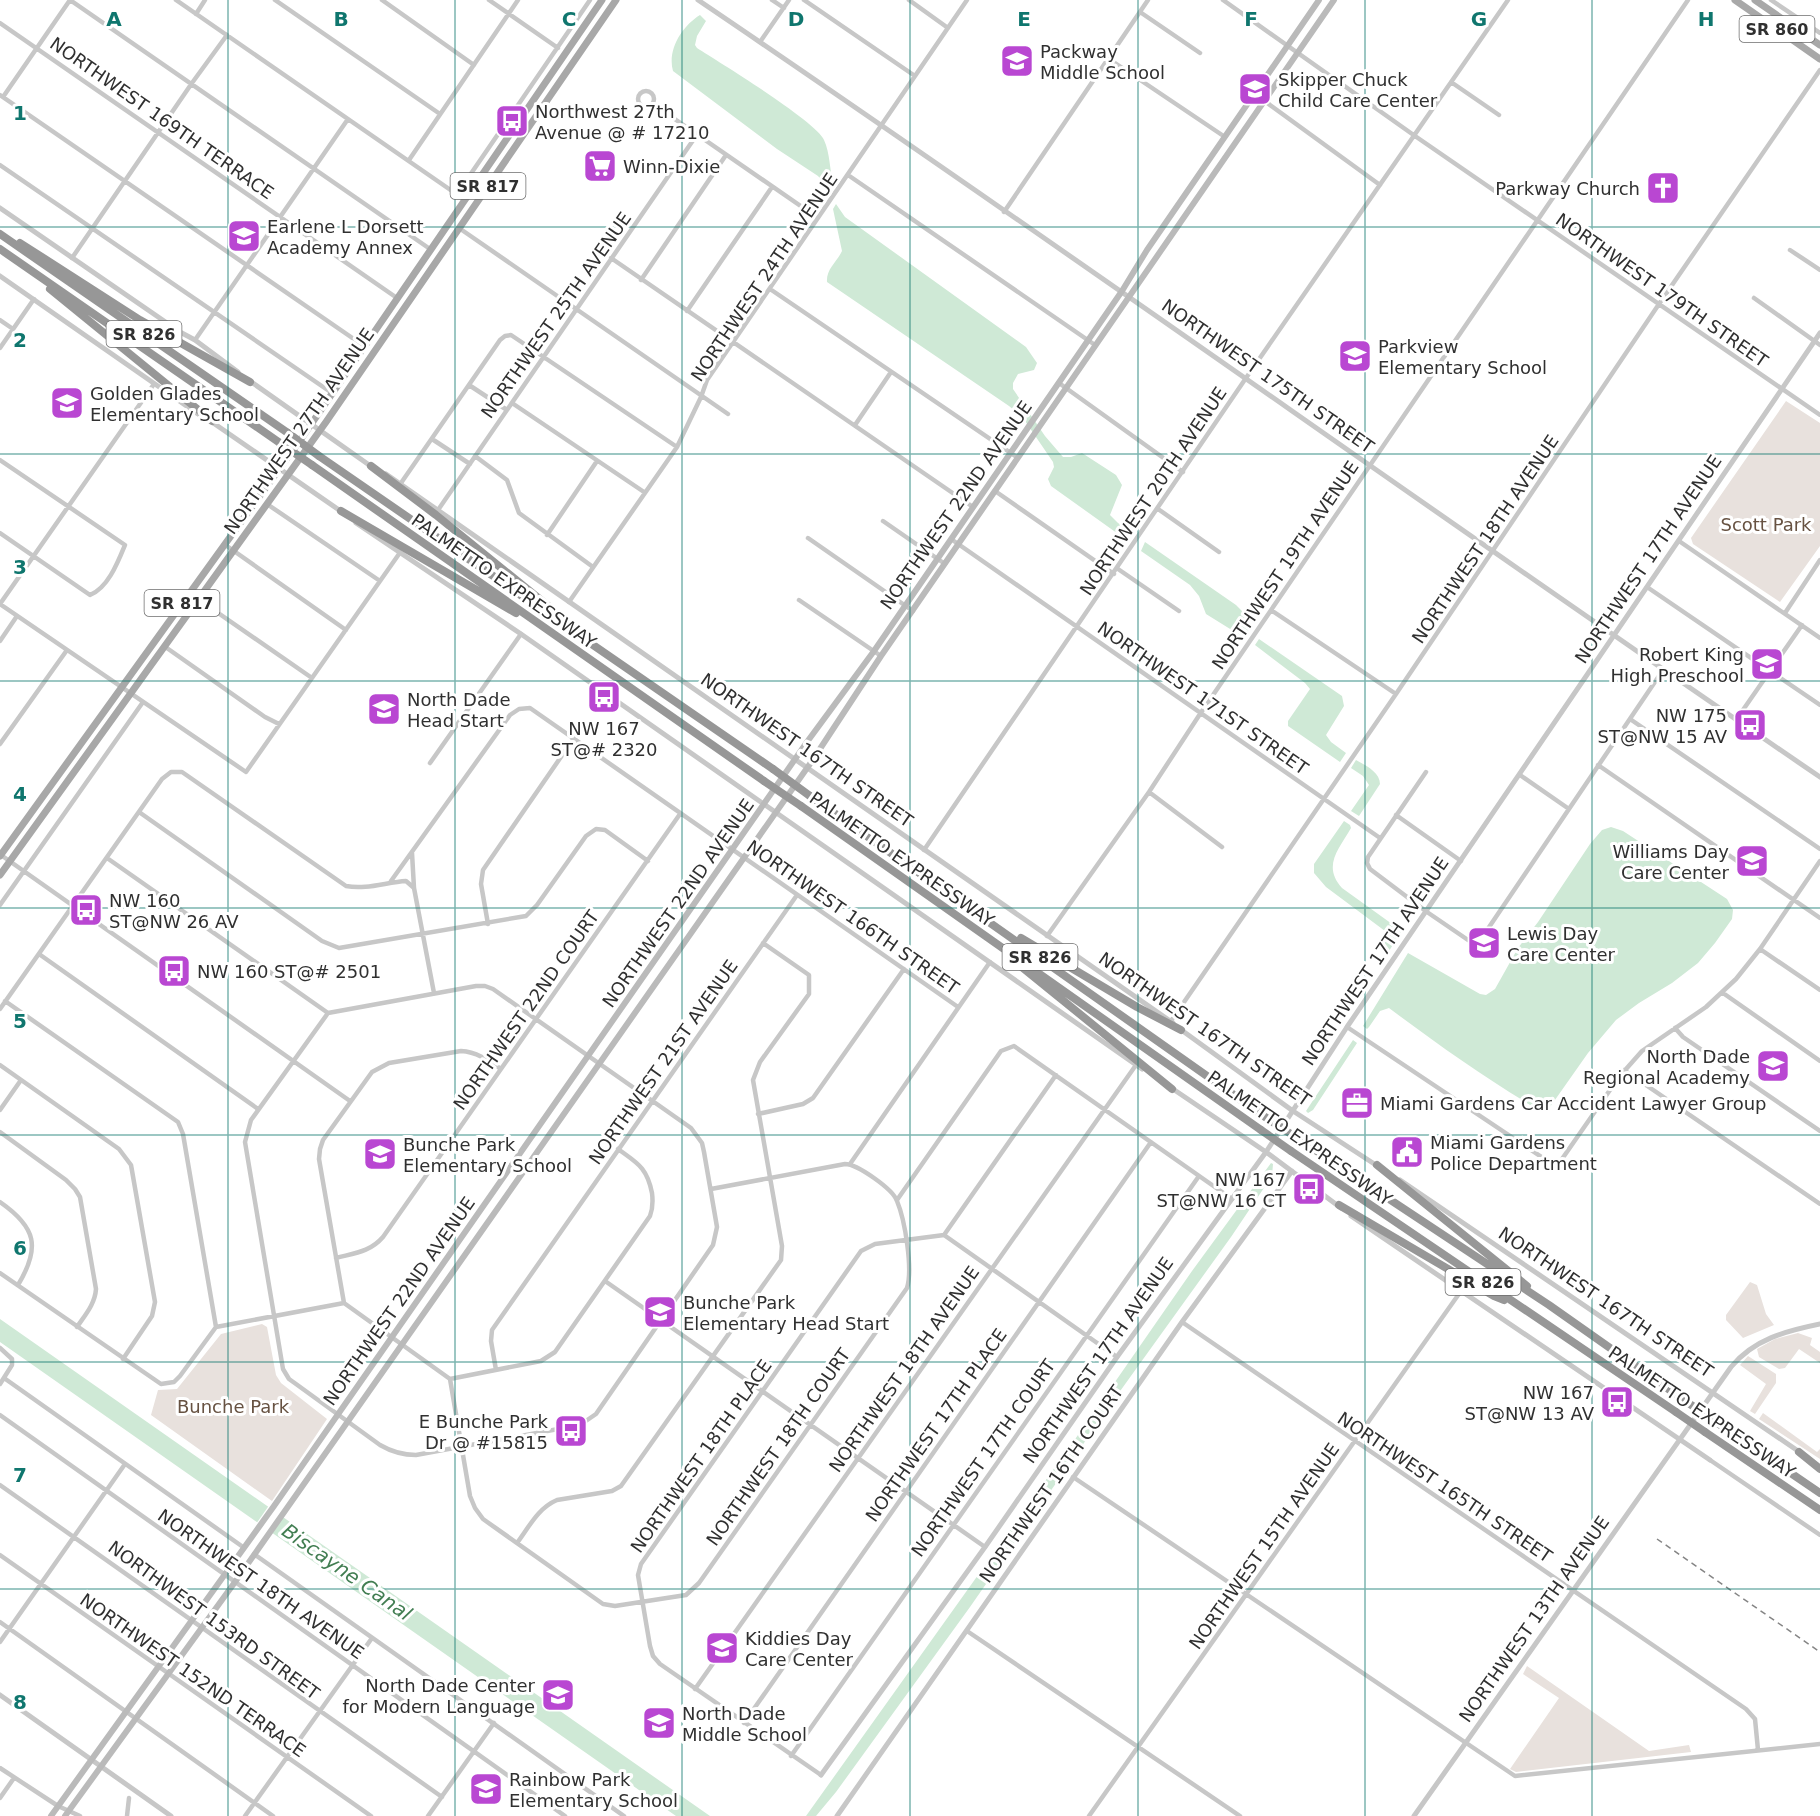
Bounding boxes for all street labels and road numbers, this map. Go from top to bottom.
road number: SR 860 [1740,16,1814,42]
street label: NORTHWEST 169TH TERRACE [46,33,278,203]
street label: NORTHWEST 24TH AVENUE [686,169,842,385]
road number: SR 817 [450,173,526,199]
street label: NORTHWEST 25TH AVENUE [477,208,635,422]
street label: NORTHWEST 179TH STREET [1552,209,1773,372]
street label: NORTHWEST 175TH STREET [1158,295,1379,458]
road number: SR 826 [106,321,182,347]
street label: NORTHWEST 27TH AVENUE [220,324,378,538]
street label: NORTHWEST 20TH AVENUE [1075,383,1231,599]
street label: NORTHWEST 22ND AVENUE [876,397,1036,613]
street label: NORTHWEST 18TH AVENUE [1407,431,1563,647]
street label: NORTHWEST 17TH AVENUE [1570,451,1726,667]
street label: NORTHWEST 19TH AVENUE [1207,457,1363,673]
street label: PALMETTO EXPRESSWAY [408,509,601,653]
road number: SR 817 [144,590,219,616]
street label: NORTHWEST 171ST STREET [1094,617,1313,779]
street label: NORTHWEST 167TH STREET [697,669,918,832]
street label: PALMETTO EXPRESSWAY [806,787,999,931]
street label: NORTHWEST 22ND AVENUE [598,795,758,1011]
street label: NORTHWEST 166TH STREET [743,836,964,999]
street label: NORTHWEST 17TH AVENUE [1297,853,1453,1069]
street label: NORTHWEST 22ND COURT [449,905,604,1114]
road number: SR 826 [1002,944,1078,970]
street label: NORTHWEST 167TH STREET [1095,948,1316,1111]
street label: NORTHWEST 21ST AVENUE [584,956,742,1168]
street label: PALMETTO EXPRESSWAY [1204,1066,1397,1210]
street label: NORTHWEST 22ND AVENUE [319,1193,479,1409]
street label: NORTHWEST 167TH STREET [1495,1222,1718,1382]
street label: NORTHWEST 17TH AVENUE [1019,1253,1177,1467]
street label: NORTHWEST 18TH AVENUE [825,1262,983,1476]
road number: SR 826 [1446,1269,1520,1295]
street label: NORTHWEST 17TH PLACE [861,1324,1011,1526]
street label: PALMETTO EXPRESSWAY [1605,1342,1800,1483]
street label: NORTHWEST 18TH COURT [702,1344,855,1550]
street label: NORTHWEST 18TH PLACE [626,1355,776,1557]
street label: NORTHWEST 17TH COURT [907,1355,1060,1561]
street label: NORTHWEST 16TH COURT [975,1381,1128,1587]
street label: NORTHWEST 165TH STREET [1334,1407,1557,1567]
street label: NORTHWEST 15TH AVENUE [1185,1439,1343,1653]
street label: NORTHWEST 18TH AVENUE [154,1505,368,1663]
street label: NORTHWEST 13TH AVENUE [1455,1512,1613,1726]
street label: NORTHWEST 153RD STREET [104,1536,324,1704]
street label: NORTHWEST 152ND TERRACE [76,1589,310,1761]

